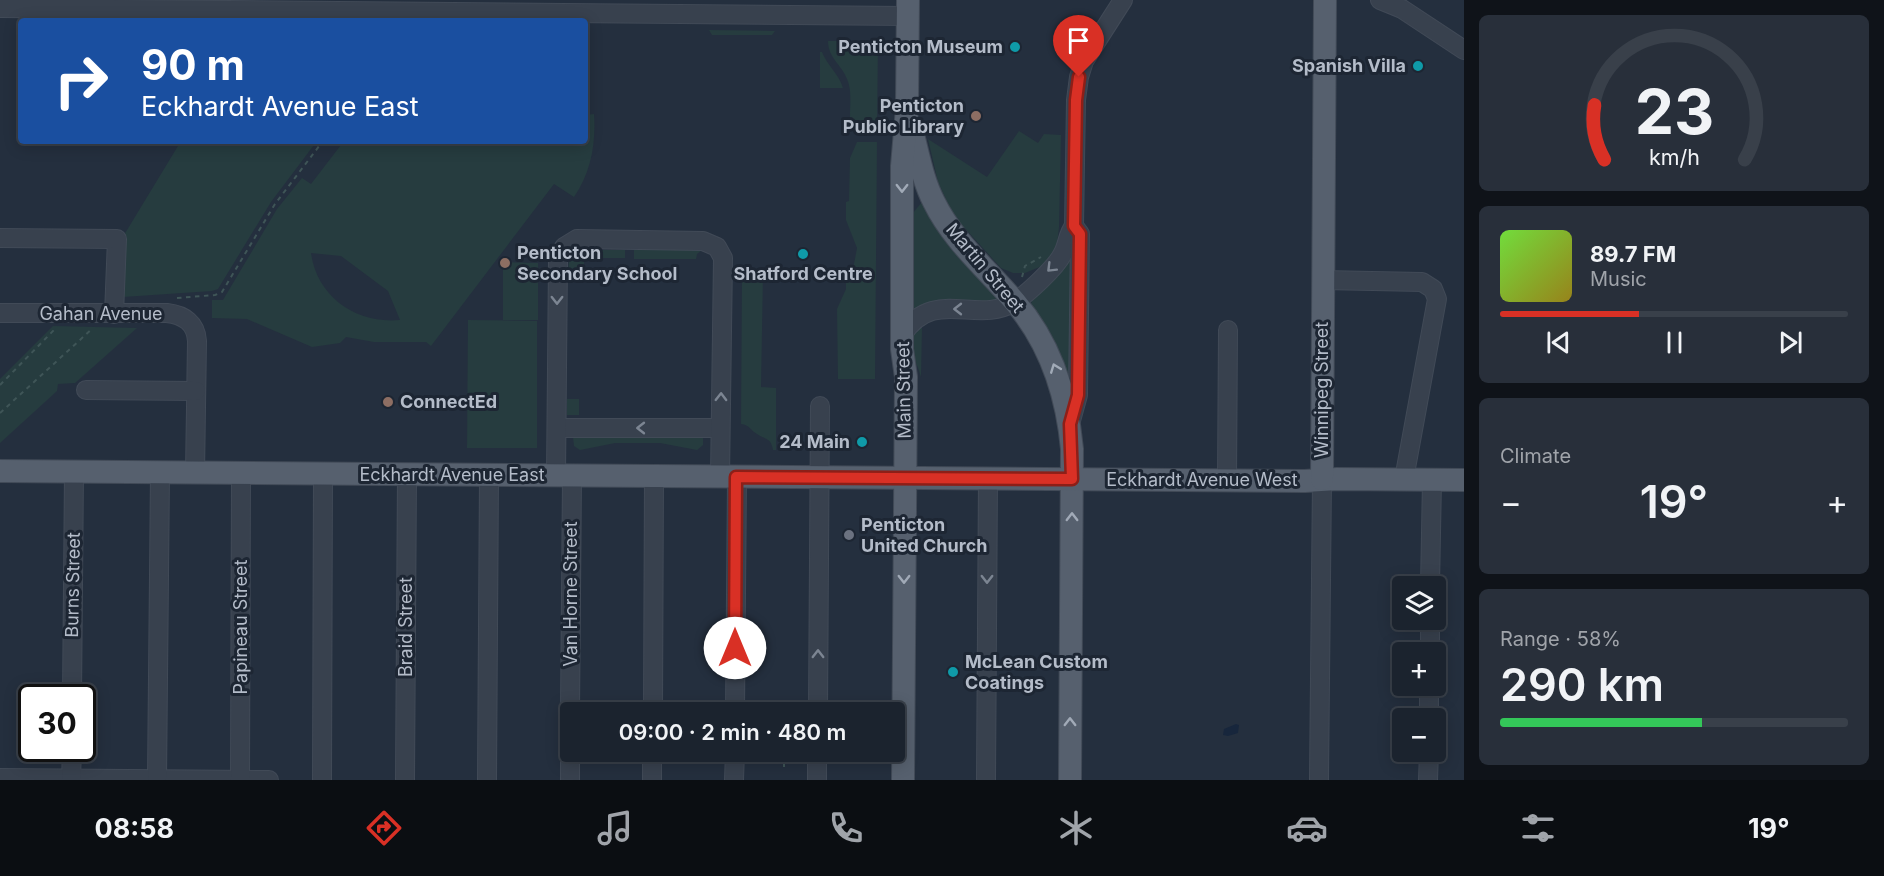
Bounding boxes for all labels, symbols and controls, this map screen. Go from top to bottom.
pin [1053,15,1104,77]
icon: arrive [1062,24,1095,57]
place label: Penticton Museum [838,36,1003,57]
text: 90 m [141,39,245,90]
marker: Penticton Museum [1008,40,1022,54]
icon: right [42,42,120,120]
place label: Spanish Villa [1292,55,1406,76]
marker: Spanish Villa [1411,59,1425,73]
text: 23 [1634,74,1714,149]
text: Eckhardt Avenue East [141,90,419,123]
place label: Penticton Public Library [843,95,964,137]
marker: Penticton Public Library [969,109,983,123]
text: km/h [1649,145,1699,171]
one-way arrow [896,183,908,192]
street label: Martin Street [942,219,1029,317]
text: 89.7 FM [1590,241,1676,267]
place label: Penticton Secondary School [517,242,677,284]
marker: Shatford Centre [796,247,810,261]
marker: Penticton Secondary School [498,256,512,270]
one-way arrow [1048,261,1059,272]
place label: Shatford Centre [733,263,873,284]
text: Music [1590,267,1647,291]
one-way arrow [551,296,563,305]
street label: Gahan Avenue [39,303,163,324]
one-way arrow [954,303,963,315]
street label: Winnipeg Street [1311,322,1332,458]
icon: previous [1542,326,1575,359]
icon: pause [1658,326,1691,359]
icon: next [1774,326,1807,359]
street label: Main Street [892,341,915,439]
one-way arrow [1049,363,1062,374]
place label: ConnectEd [400,391,497,412]
one-way arrow [714,393,727,402]
marker: ConnectEd [381,395,395,409]
one-way arrow [636,422,645,434]
place label: 24 Main [779,431,850,452]
marker: 24 Main [855,435,869,449]
text: Climate [1500,444,1571,468]
street label: Eckhardt Avenue East [359,464,545,485]
street label: Eckhardt Avenue West [1106,469,1298,490]
text: 19° [1640,474,1708,529]
text: − [1500,482,1522,522]
text: + [1826,482,1848,522]
one-way arrow [1066,513,1078,522]
place label: Penticton United Church [861,514,987,556]
street label: Van Horne Street [560,521,581,667]
marker: Penticton United Church [842,528,856,542]
street label: Burns Street [61,532,84,638]
street label: Papineau Street [230,559,251,694]
one-way arrow [898,574,910,583]
one-way arrow [981,574,993,583]
map controls [1392,576,1446,762]
button: layers [1392,576,1446,630]
street label: Braid Street [395,577,416,677]
position arrow [703,616,767,680]
text: Range · 58% [1500,627,1621,651]
button: + [1392,642,1446,696]
one-way arrow [812,650,824,659]
place label: McLean Custom Coatings [965,651,1108,693]
text: 290 km [1500,657,1664,712]
marker: McLean Custom Coatings [946,665,960,679]
speed limit sign: 30 [18,684,96,762]
button: − [1392,708,1446,762]
one-way arrow [1064,717,1076,726]
text: 09:00 · 2 min · 480 m [619,719,846,745]
icon: directions [363,807,405,849]
icon: music [594,807,636,849]
icon: phone [825,807,867,849]
icon: climate [1055,807,1097,849]
icon: car [1286,807,1328,849]
icon: filters [1517,807,1559,849]
text: 08:58 [94,812,174,845]
text: 19° [1748,812,1790,845]

